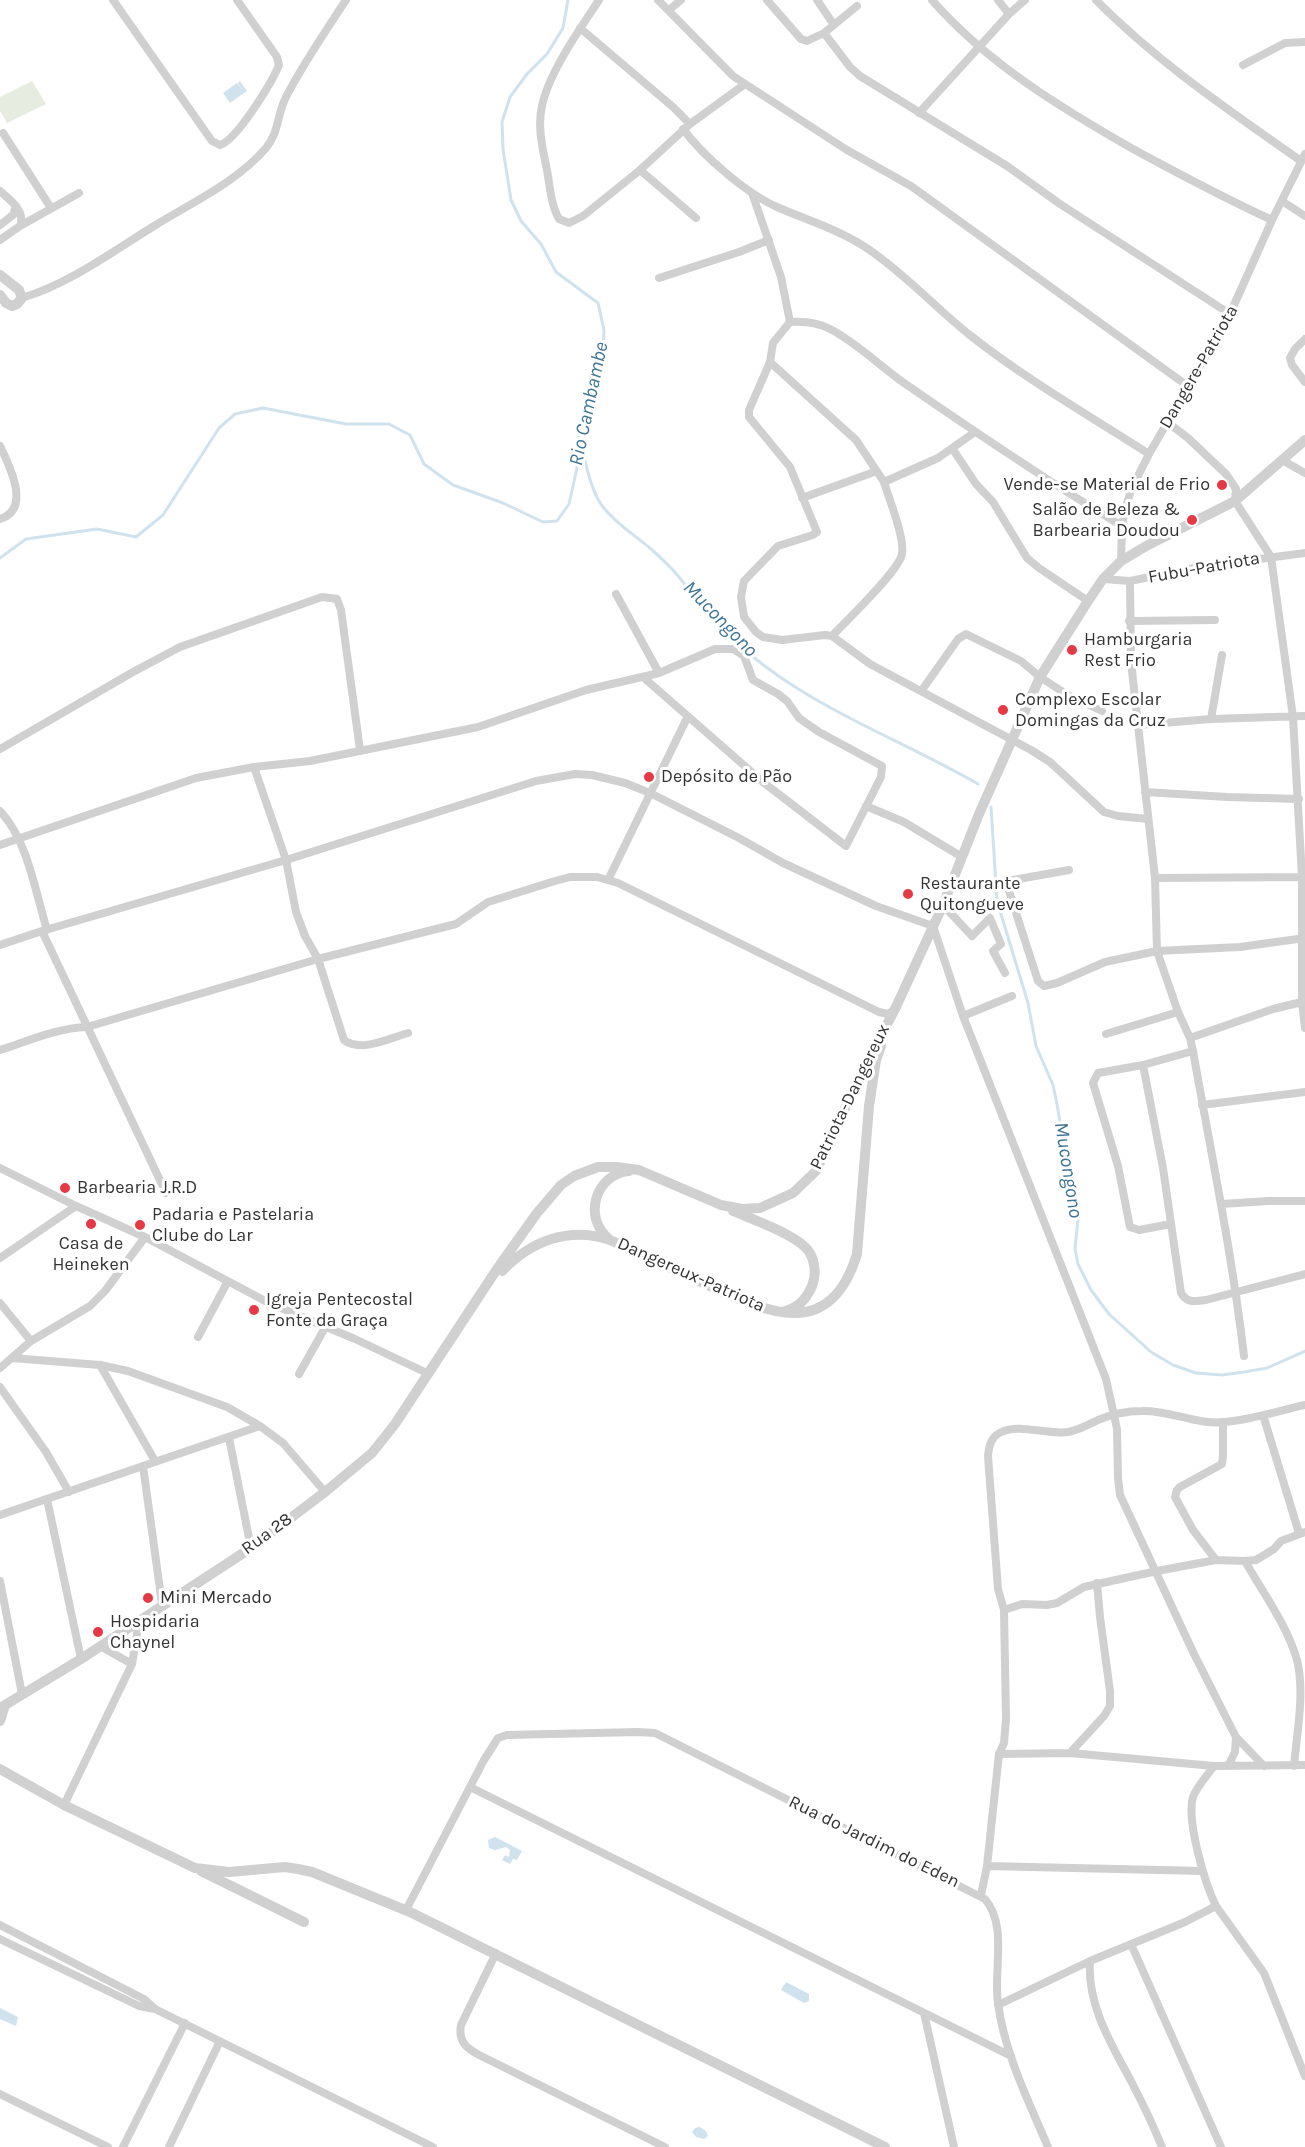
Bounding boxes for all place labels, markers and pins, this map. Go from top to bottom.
place label: Vende-se Material de Frio [1004,474,1210,496]
marker: Vende-se Material de Frio [1215,478,1229,492]
place label: Salão de Beleza & Barbearia Doudou [1032,499,1180,542]
marker: Salão de Beleza & Barbearia Doudou [1185,513,1199,527]
place label: Hamburgaria Rest Frio [1084,629,1192,672]
marker: Hamburgaria Rest Frio [1065,643,1079,657]
place label: Complexo Escolar Domingas da Cruz [1015,689,1165,732]
marker: Complexo Escolar Domingas da Cruz [996,703,1010,717]
place label: Depósito de Pão [661,766,792,788]
marker: Depósito de Pão [642,770,656,784]
place label: Restaurante Quitongueve [920,873,1024,916]
marker: Restaurante Quitongueve [901,887,915,901]
place label: Barbearia J.R.D [77,1177,197,1199]
marker: Barbearia J.R.D [58,1181,72,1195]
place label: Padaria e Pastelaria Clube do Lar [152,1204,314,1246]
marker: Casa de Heineken [84,1217,98,1231]
marker: Padaria e Pastelaria Clube do Lar [133,1218,147,1232]
place label: Casa de Heineken [53,1233,129,1276]
place label: Igreja Pentecostal Fonte da Graça [266,1289,413,1332]
marker: Igreja Pentecostal Fonte da Graça [247,1303,261,1317]
place label: Mini Mercado [160,1587,272,1609]
marker: Mini Mercado [141,1591,155,1605]
place label: Hospidaria Chaynel [110,1611,200,1654]
marker: Hospidaria Chaynel [91,1625,105,1639]

